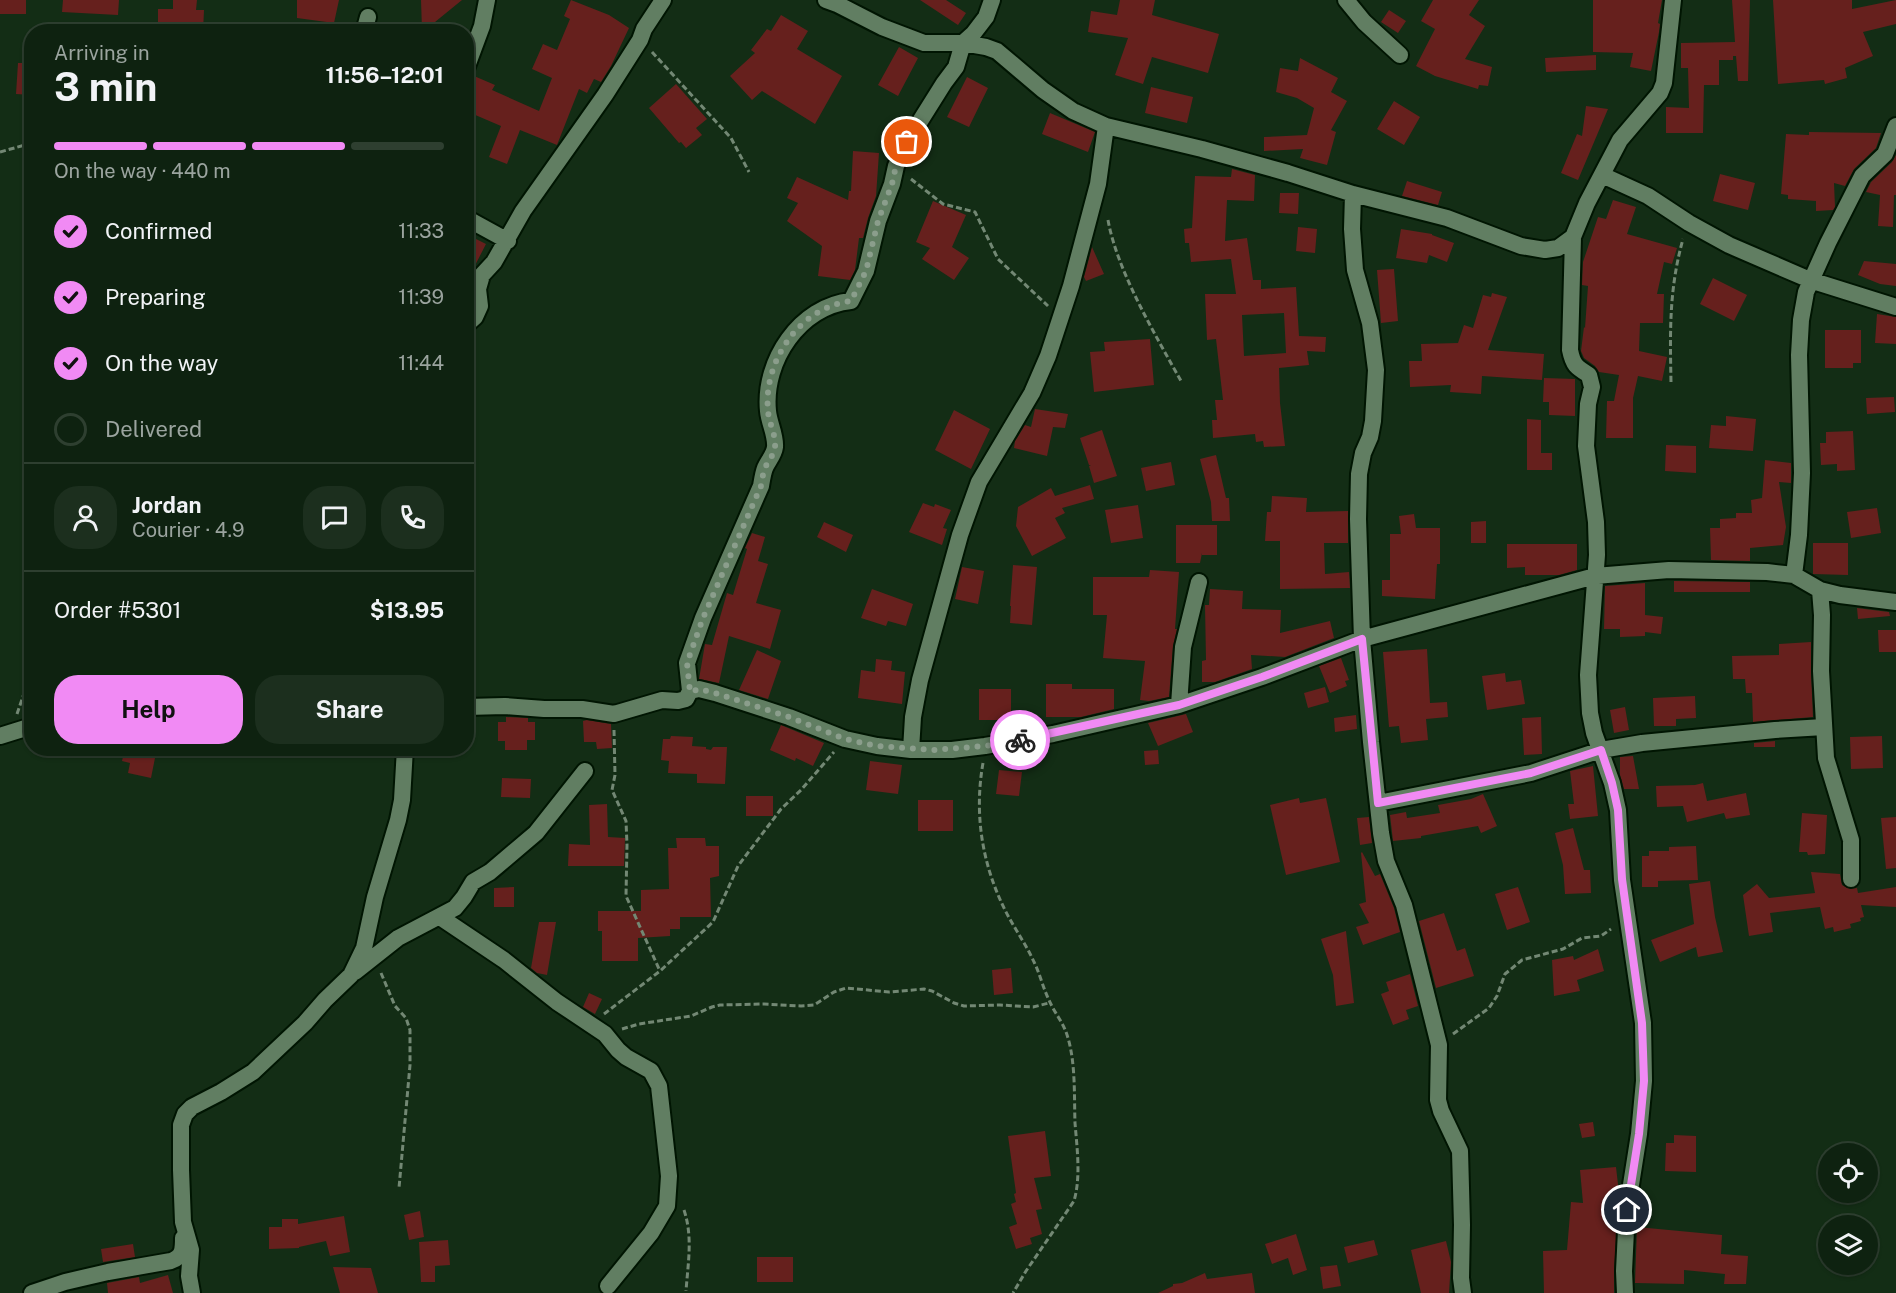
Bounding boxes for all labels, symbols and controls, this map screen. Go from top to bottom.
text: Arriving in [54,41,149,65]
text: 11:56–12:01 [325,62,444,88]
text: 3 min [54,64,157,110]
pin [881,116,932,167]
icon: bag [890,125,923,158]
text: On the way · 440 m [54,159,231,183]
icon: check [54,215,87,248]
text: Confirmed [105,218,212,244]
text: 11:33 [398,219,444,243]
icon: check [54,281,87,314]
text: Preparing [105,284,206,310]
text: 11:39 [398,285,444,309]
icon: check [54,347,87,380]
text: On the way [105,350,218,376]
text: 11:44 [398,351,444,375]
text: Delivered [105,416,202,442]
button: person [54,486,117,549]
button: chat [303,486,366,549]
button: phone [381,486,444,549]
text: Jordan [132,492,201,518]
text: Courier · 4.9 [132,518,244,542]
text: Order #5301 [54,597,181,623]
text: $13.95 [370,597,444,623]
button: Help [54,675,243,744]
button: Share [255,675,444,744]
courier [990,710,1050,770]
icon: bike [1004,724,1037,757]
map controls [1818,1143,1878,1275]
button: locate [1818,1143,1878,1203]
pin [1601,1184,1652,1235]
icon: home [1610,1193,1643,1226]
button: layers [1818,1215,1878,1275]

